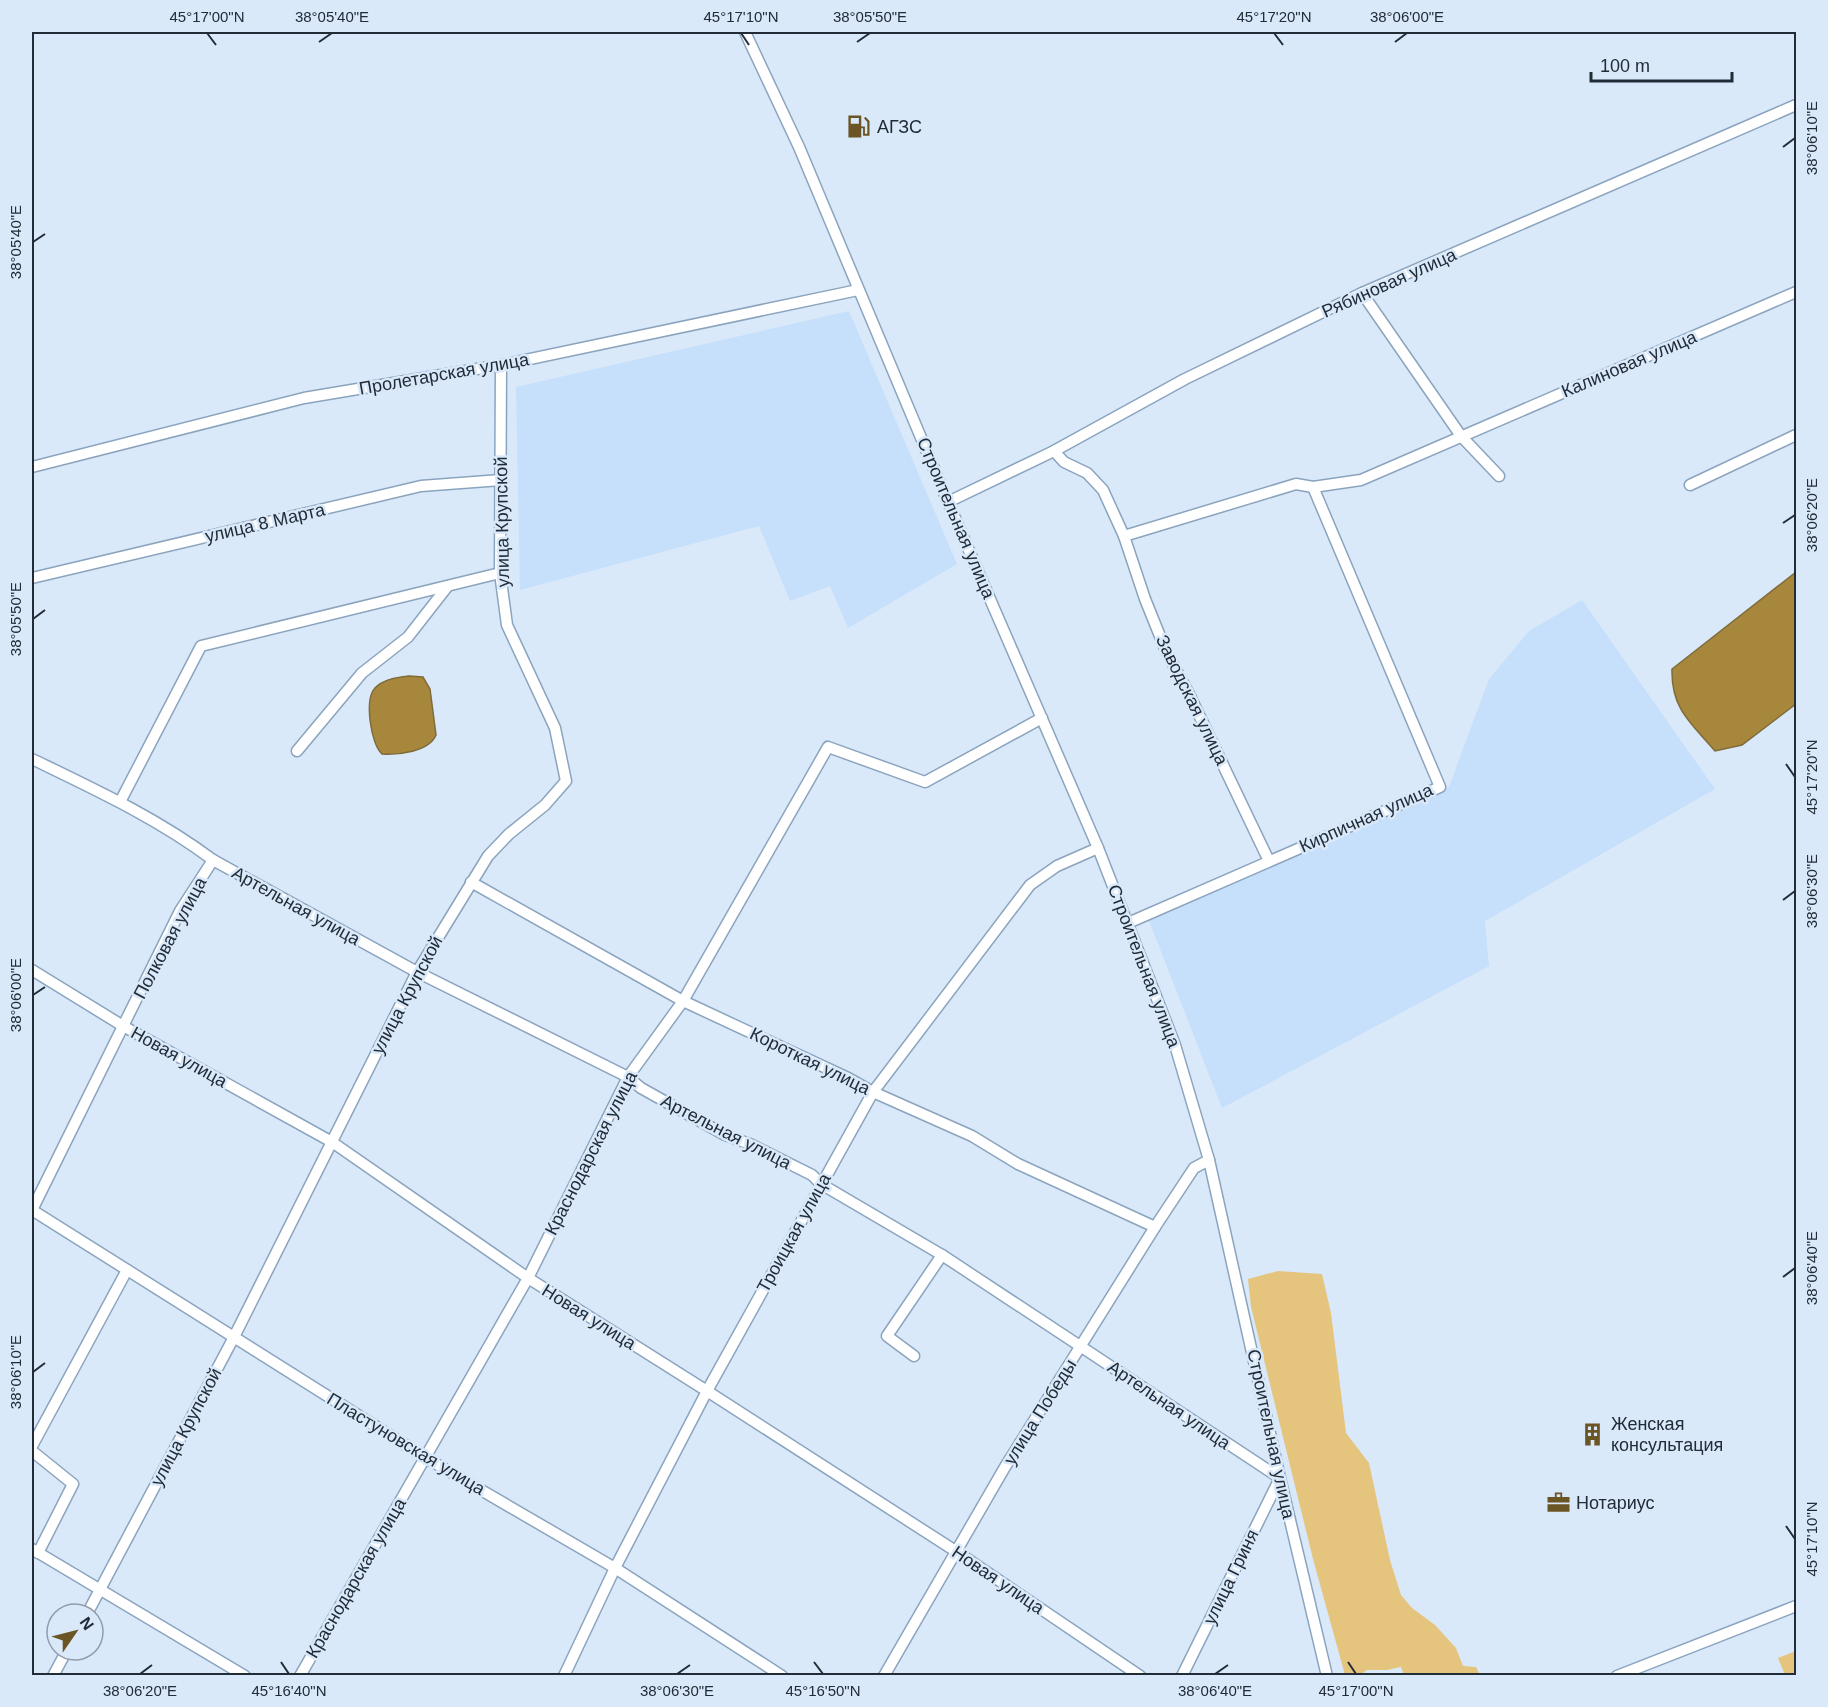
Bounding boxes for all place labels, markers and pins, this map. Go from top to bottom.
fuel station icon: АГЗС [846,114,872,140]
place label: АГЗС [877,117,922,137]
place label: Женская консультация [1611,1414,1723,1455]
building icon: Женская консультация [1580,1421,1606,1447]
office icon: Нотариус [1545,1490,1571,1516]
place label: Нотариус [1576,1493,1655,1513]

